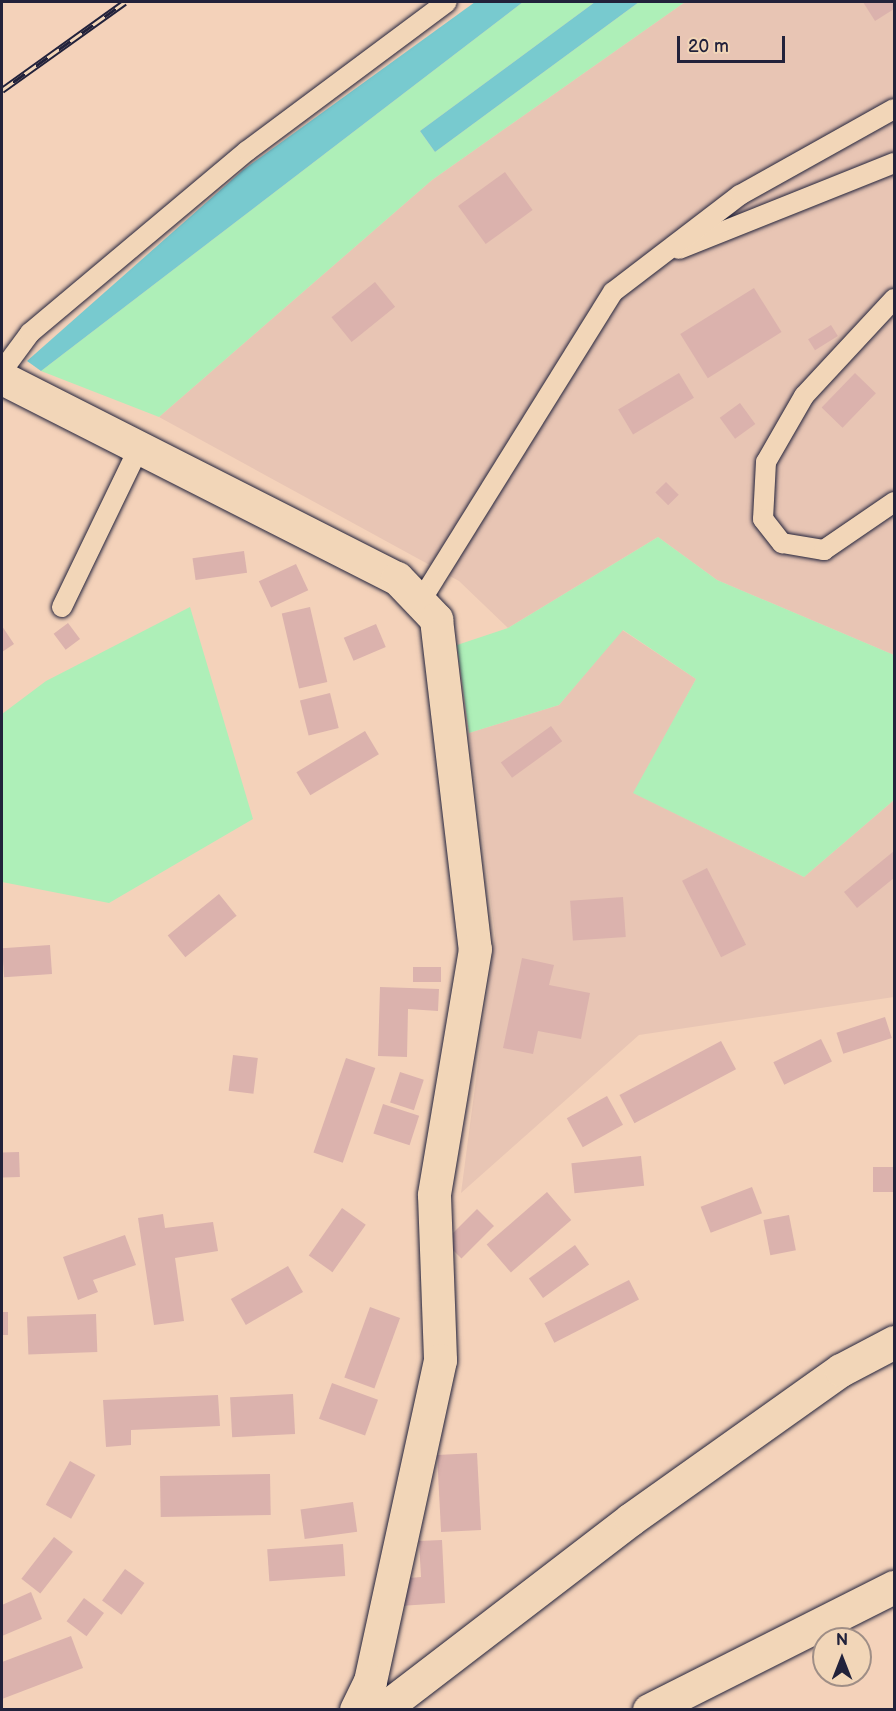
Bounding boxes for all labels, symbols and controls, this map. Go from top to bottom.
scale bar [680,24,788,62]
text: 20 m [688,36,729,57]
north arrow [812,1627,872,1687]
text: N [836,1631,848,1650]

